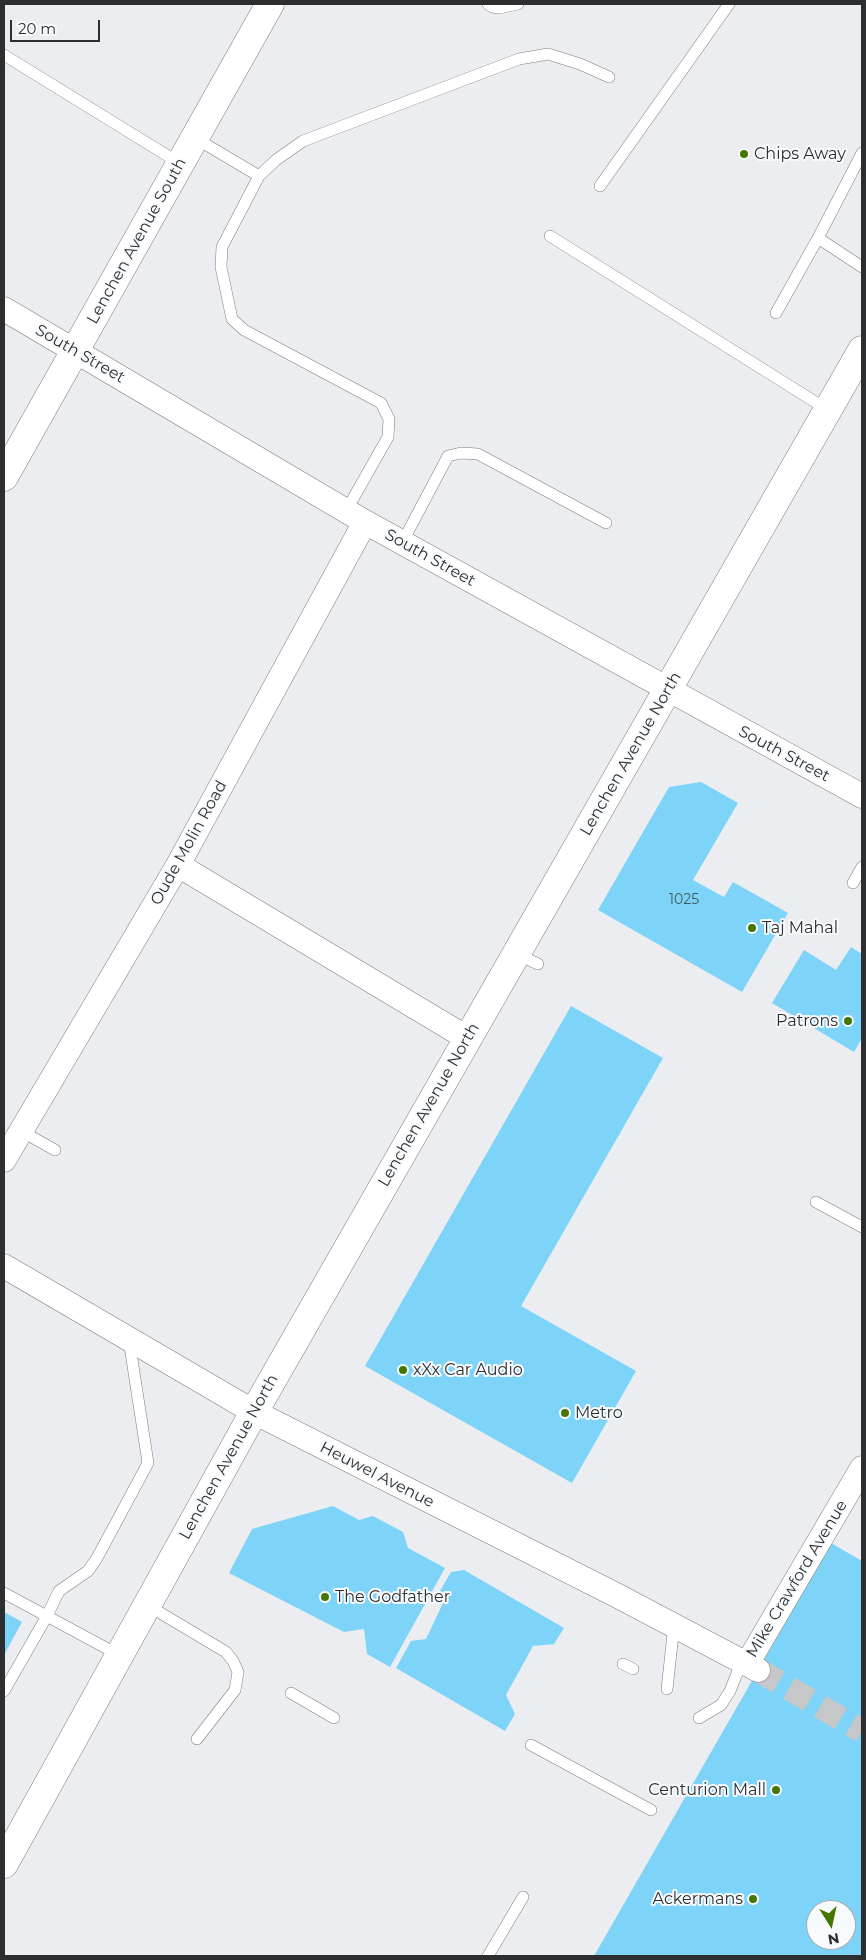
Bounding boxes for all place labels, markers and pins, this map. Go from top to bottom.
place label: Chips Away [754,144,846,164]
marker: Chips Away [738,148,750,160]
place label: Taj Mahal [762,918,838,938]
marker: Taj Mahal [746,922,758,934]
place label: Patrons [776,1011,838,1031]
marker: Patrons [842,1015,854,1027]
place label: xXx Car Audio [413,1360,523,1380]
marker: xXx Car Audio [397,1364,409,1376]
place label: Metro [575,1403,623,1423]
marker: Metro [559,1407,571,1419]
place label: The Godfather [335,1587,450,1607]
marker: The Godfather [319,1591,331,1603]
place label: Centurion Mall [648,1780,766,1800]
marker: Centurion Mall [770,1784,782,1796]
place label: Ackermans [652,1889,743,1909]
marker: Ackermans [747,1893,759,1905]

